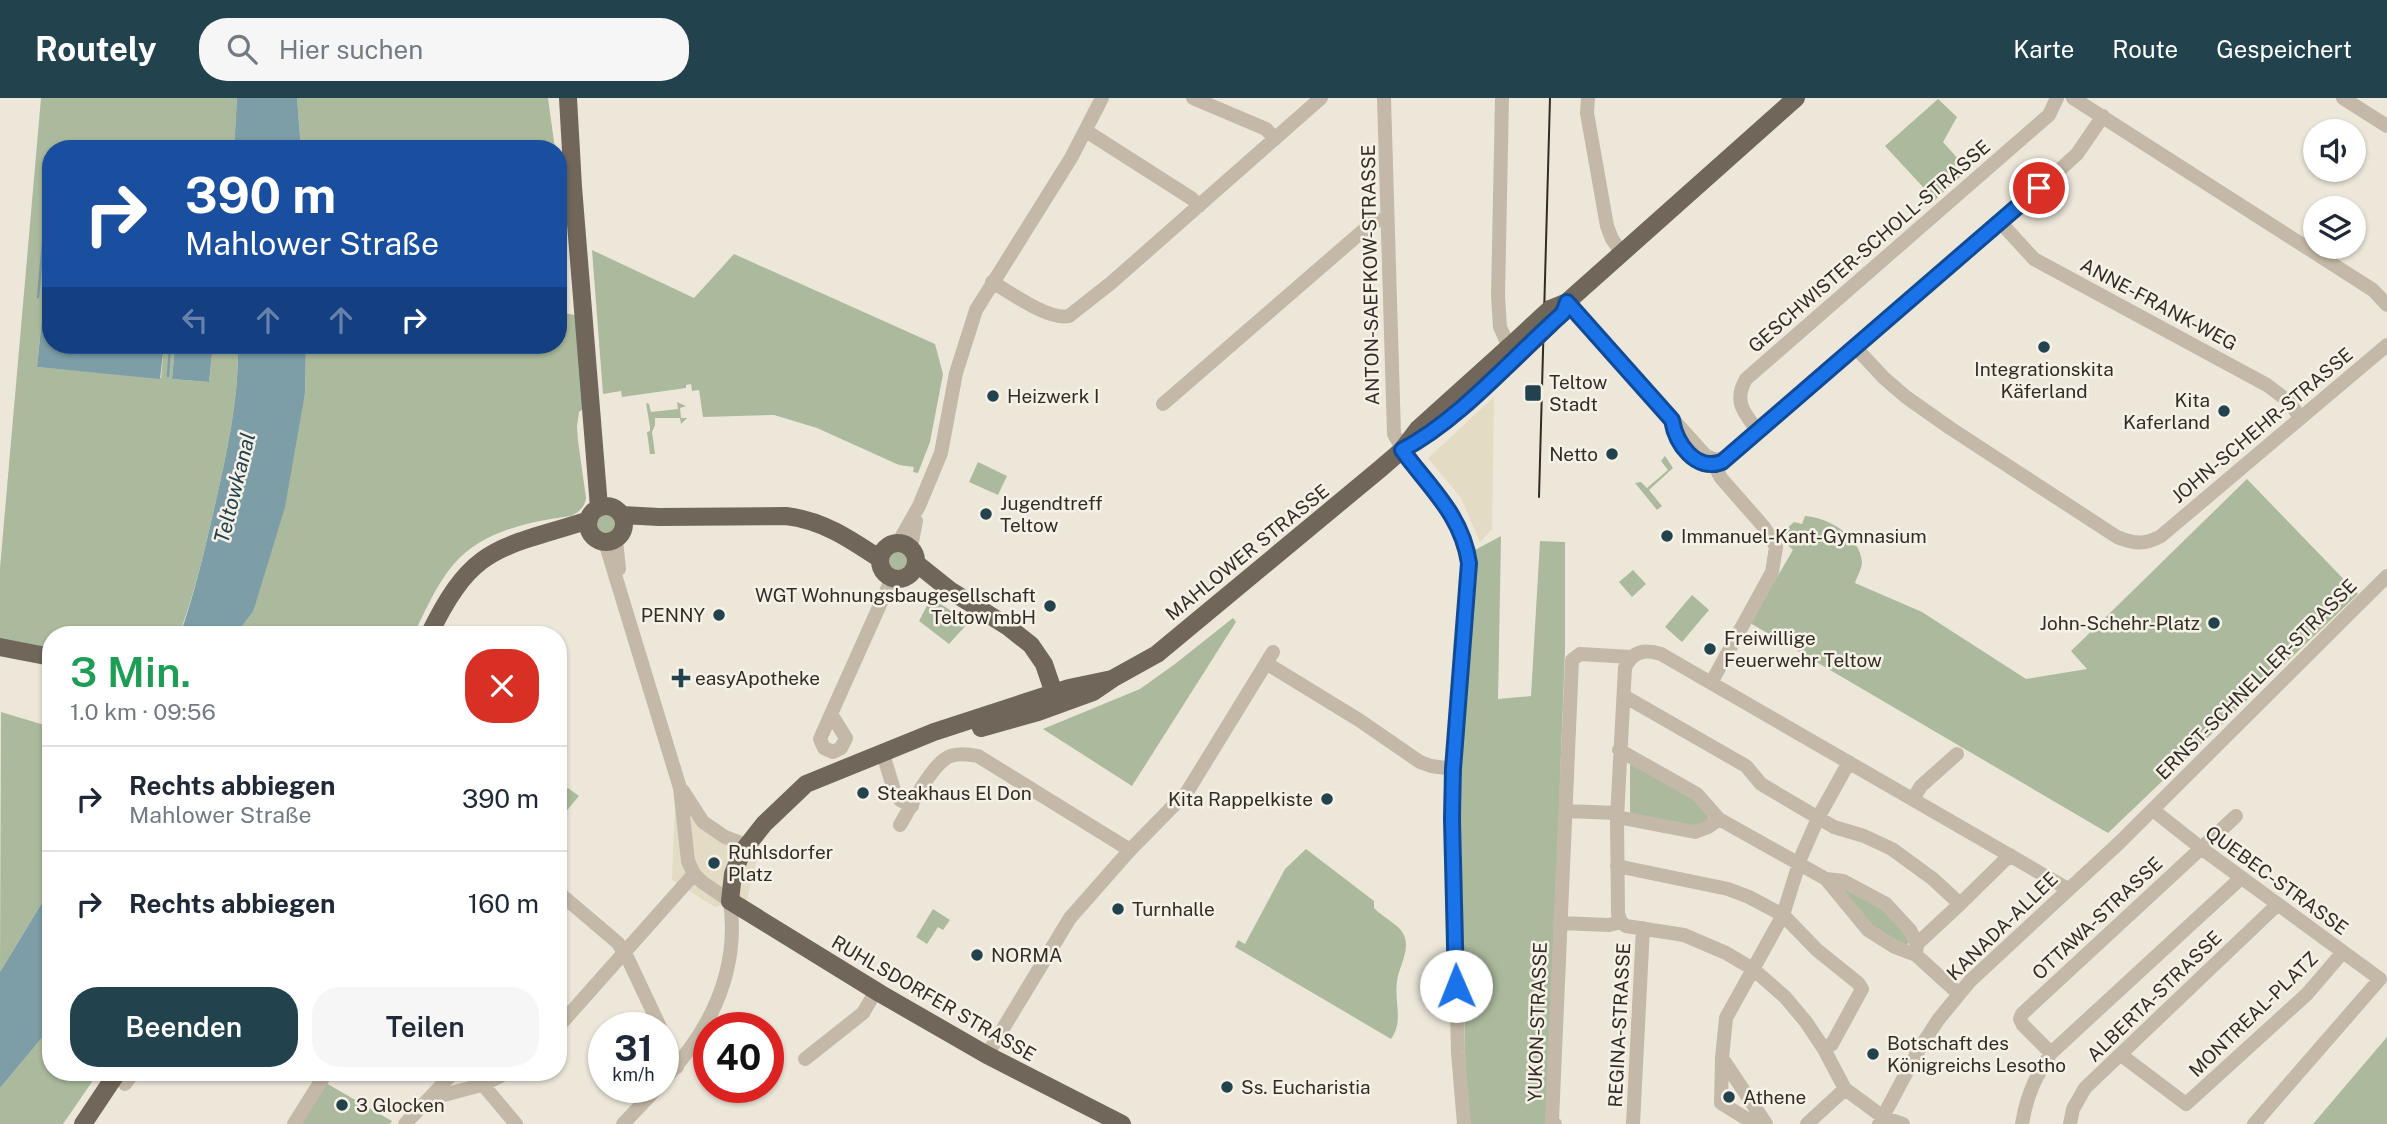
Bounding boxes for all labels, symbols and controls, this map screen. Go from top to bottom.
search box [199,18,689,81]
text: Routely [35,30,157,68]
icon: search [223,30,261,68]
text: Hier suchen [279,34,423,65]
text: Karte [2013,35,2074,63]
text: Route [2112,35,2178,63]
text: Gespeichert [2216,35,2352,63]
map controls [2303,119,2366,259]
button: sound [2303,119,2366,182]
street label: GESCHWISTER-SCHOLL-STRASSE [1744,135,1994,357]
street label: ANTON-SAEFKOW-STRASSE [1357,144,1383,406]
pin [2009,158,2069,218]
text: 390 m [185,166,336,224]
icon: right [70,168,161,259]
icon: arrive [2020,169,2058,207]
button: layers [2303,196,2366,259]
text: Mahlower Straße [185,225,439,262]
street label: ANNE-FRANK-WEG [2077,253,2241,355]
icon: left [176,301,214,339]
icon: ahead [249,301,287,339]
icon: ahead [322,301,360,339]
icon: right [395,301,433,339]
marker: Integrationskita Käferland [2036,339,2052,355]
street label: JOHN-SCHEHR-STRASSE [2167,343,2357,507]
place label: Integrationskita Käferland [1974,358,2114,402]
place label: Teltow Stadt [1549,371,1608,415]
marker: Teltow Stadt [1523,383,1543,403]
place label: Heizwerk I [1007,385,1099,407]
marker: Heizwerk I [985,388,1001,404]
place label: Kita Kaferland [2123,389,2210,433]
marker: Kita Kaferland [2216,403,2232,419]
water label: Teltowkanal [209,430,260,546]
place label: Netto [1549,443,1598,465]
marker: Netto [1604,446,1620,462]
street label: MAHLOWER STRASSE [1161,479,1333,625]
place label: Jugendtreff Teltow [1000,492,1103,536]
marker: Jugendtreff Teltow [978,506,994,522]
place label: Immanuel-Kant-Gymnasium [1681,525,1927,547]
marker: Immanuel-Kant-Gymnasium [1659,528,1675,544]
street label: ERNST-SCHNELLER-STRASSE [2151,574,2361,784]
place label: WGT Wohnungsbaugesellschaft Teltow mbH [755,584,1036,628]
marker: WGT Wohnungsbaugesellschaft Teltow mbH [1042,598,1058,614]
place label: PENNY [641,604,705,626]
marker: PENNY [711,607,727,623]
place label: John-Schehr-Platz [2040,612,2200,634]
marker: John-Schehr-Platz [2206,615,2222,631]
place label: Freiwillige Feuerwehr Teltow [1724,627,1882,671]
marker: Freiwillige Feuerwehr Teltow [1702,641,1718,657]
text: 3 Min. [70,647,191,696]
button: close [465,649,539,723]
place label: easyApotheke [695,667,820,689]
marker: easyApotheke [673,670,689,686]
text: 1.0 km · 09:56 [70,698,216,725]
text: Rechts abbiegen [129,770,335,801]
icon: right [70,780,108,818]
place label: Steakhaus El Don [877,782,1032,804]
text: 390 m [462,783,539,814]
marker: Steakhaus El Don [855,785,871,801]
place label: Kita Rappelkiste [1168,788,1313,810]
marker: Kita Rappelkiste [1319,791,1335,807]
text: Mahlower Straße [129,801,312,828]
street label: QUEBEC-STRASSE [2201,821,2353,939]
place label: Ruhlsdorfer Platz [728,841,833,885]
street label: OTTAWA-STRASSE [2027,852,2167,984]
marker: Ruhlsdorfer Platz [706,855,722,871]
street label: KANADA-ALLEE [1942,867,2062,985]
icon: right [70,885,108,923]
text: Rechts abbiegen [129,888,335,919]
text: 160 m [468,888,539,919]
place label: Turnhalle [1132,898,1215,920]
marker: Turnhalle [1110,901,1126,917]
street label: ALBERTA-STRASSE [2082,926,2226,1066]
street label: RUHLSDORFER STRASSE [828,930,1040,1066]
street label: YUKON-STRASSE [1523,942,1551,1102]
street label: REGINA-STRASSE [1604,942,1634,1108]
place label: NORMA [991,944,1062,966]
marker: NORMA [969,947,985,963]
street label: MONTREAL-PLATZ [2184,947,2322,1081]
position arrow [1419,949,1493,1023]
button: Beenden [70,987,298,1067]
button: Teilen [312,987,539,1067]
speed limit sign: 40 [693,1012,784,1103]
text: 31 [614,1028,653,1069]
place label: Botschaft des Königreichs Lesotho [1887,1032,2066,1076]
marker: Botschaft des Königreichs Lesotho [1865,1046,1881,1062]
text: km/h [612,1064,655,1085]
place label: Ss. Eucharistia [1241,1076,1371,1098]
marker: Ss. Eucharistia [1219,1079,1235,1095]
place label: Athene [1743,1086,1806,1108]
marker: Athene [1721,1089,1737,1105]
place label: 3 Glocken [356,1094,445,1116]
marker: 3 Glocken [334,1097,350,1113]

